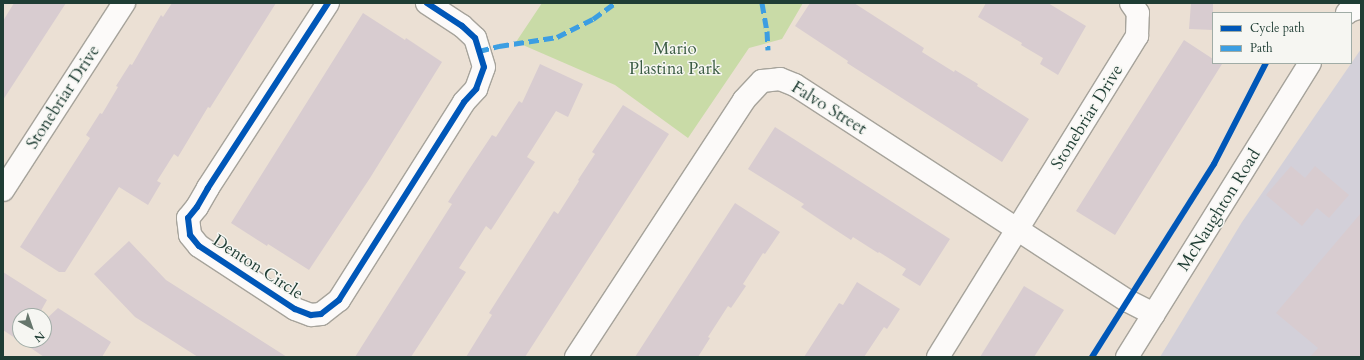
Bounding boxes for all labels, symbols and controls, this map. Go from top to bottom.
legend [1212,12,1352,64]
text: Cycle path [1250,20,1305,36]
park label: Mario Plastina Park [629,39,721,79]
text: Path [1250,40,1273,56]
street label: Stonebriar Drive [22,41,104,153]
street label: Stonebriar Drive [1047,61,1127,173]
street label: Falvo Street [788,77,870,139]
street label: McNaughton Road [1173,145,1265,275]
street label: Denton Circle [209,230,307,304]
north arrow [12,308,52,348]
text: N [31,328,48,346]

